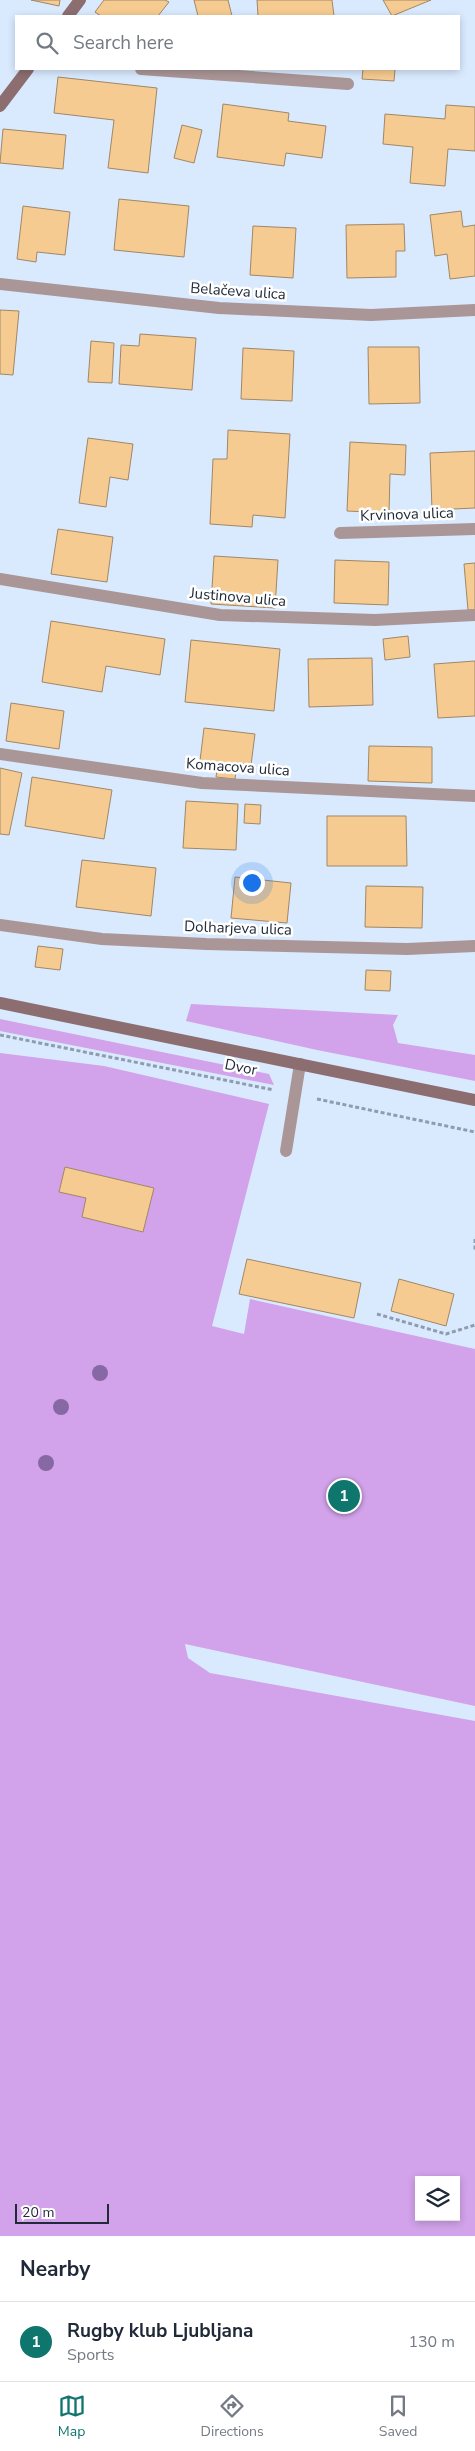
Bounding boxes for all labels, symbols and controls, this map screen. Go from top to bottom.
search box [15,15,460,70]
icon: search [33,29,61,57]
text: Search here [73,30,174,56]
street label: Belačeva ulica [190,278,286,304]
street label: Krvinova ulica [360,502,454,526]
street label: Justinova ulica [188,583,287,611]
street label: Komacova ulica [185,753,291,781]
your location [239,870,265,896]
street label: Dolharjeva ulica [184,916,292,940]
street label: Dvor [223,1054,259,1080]
pin: 1 [328,1477,360,1515]
map controls [415,2176,460,2221]
button: layers [415,2176,460,2221]
scale bar [15,2201,109,2224]
text: 20 m [22,2203,54,2222]
text: Nearby [20,2255,90,2283]
text: Rugby klub Ljubljana [67,2318,254,2344]
text: 1 [31,2331,41,2353]
text: 130 m [408,2331,455,2353]
text: Sports [67,2344,115,2366]
tab: Map [58,2392,86,2441]
tab: Directions [201,2392,264,2441]
tab: Saved [379,2392,417,2441]

